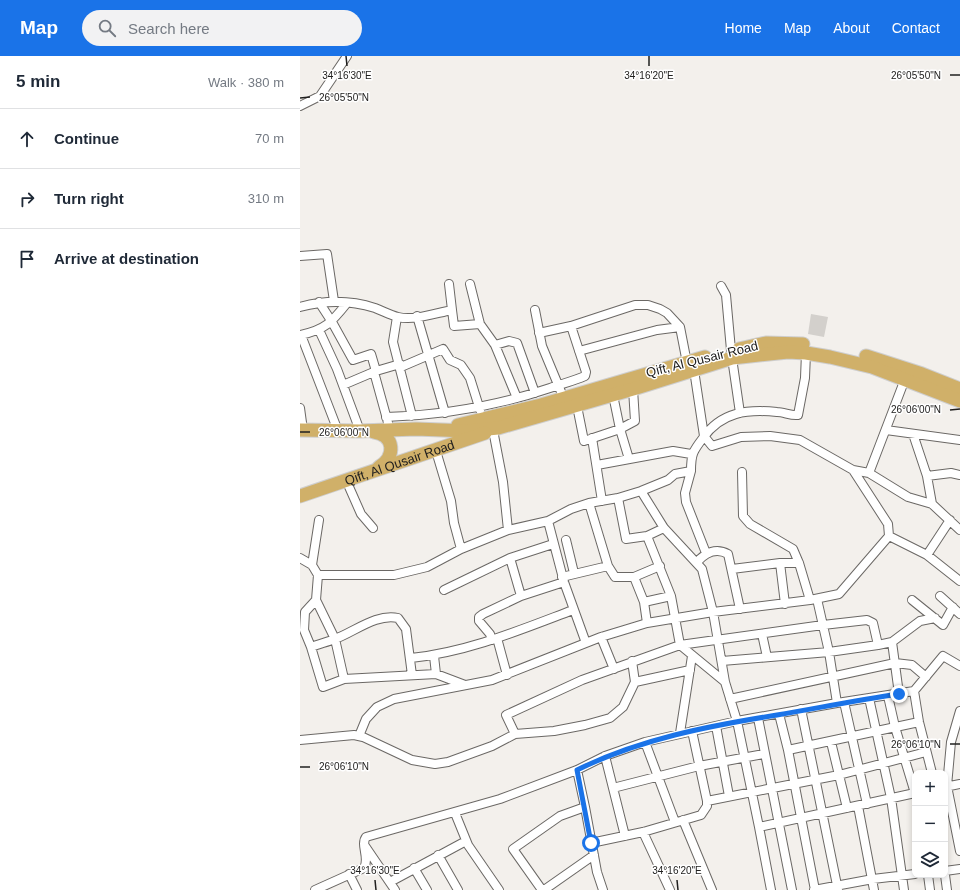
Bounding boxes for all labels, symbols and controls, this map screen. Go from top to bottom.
search box [82,10,362,46]
text: Map [20,17,58,38]
icon: search [96,17,118,39]
text: Search here [128,20,210,37]
text: Home [725,20,762,36]
text: Map [784,20,811,36]
text: About [833,20,870,36]
text: Contact [892,20,940,36]
text: 34°16'30"E [322,70,372,81]
text: 34°16'20"E [624,70,674,81]
text: 26°05'50"N [891,70,941,81]
text: 5 min [16,72,60,91]
text: Walk · 380 m [208,75,284,90]
text: 26°05'50"N [319,92,369,103]
icon: ahead [16,128,38,150]
text: Continue [54,130,119,147]
text: 70 m [255,131,284,146]
icon: right [16,188,38,210]
text: Turn right [54,190,124,207]
text: 310 m [248,191,284,206]
icon: arrive [16,248,38,270]
text: Arrive at destination [54,250,199,267]
street label: Qift, Al Qusair Road [644,338,760,380]
text: 26°06'00"N [891,404,941,415]
text: 26°06'00"N [319,427,369,438]
street label: Qift, Al Qusair Road [343,437,456,488]
route end [890,685,908,703]
text: 26°06'10"N [891,739,941,750]
text: 26°06'10"N [319,761,369,772]
map controls [912,770,948,878]
button: + [912,770,948,806]
button: − [912,806,948,842]
route start [582,834,600,852]
button: layers [912,842,948,878]
text: 34°16'30"E [350,865,400,876]
text: 34°16'20"E [652,865,702,876]

